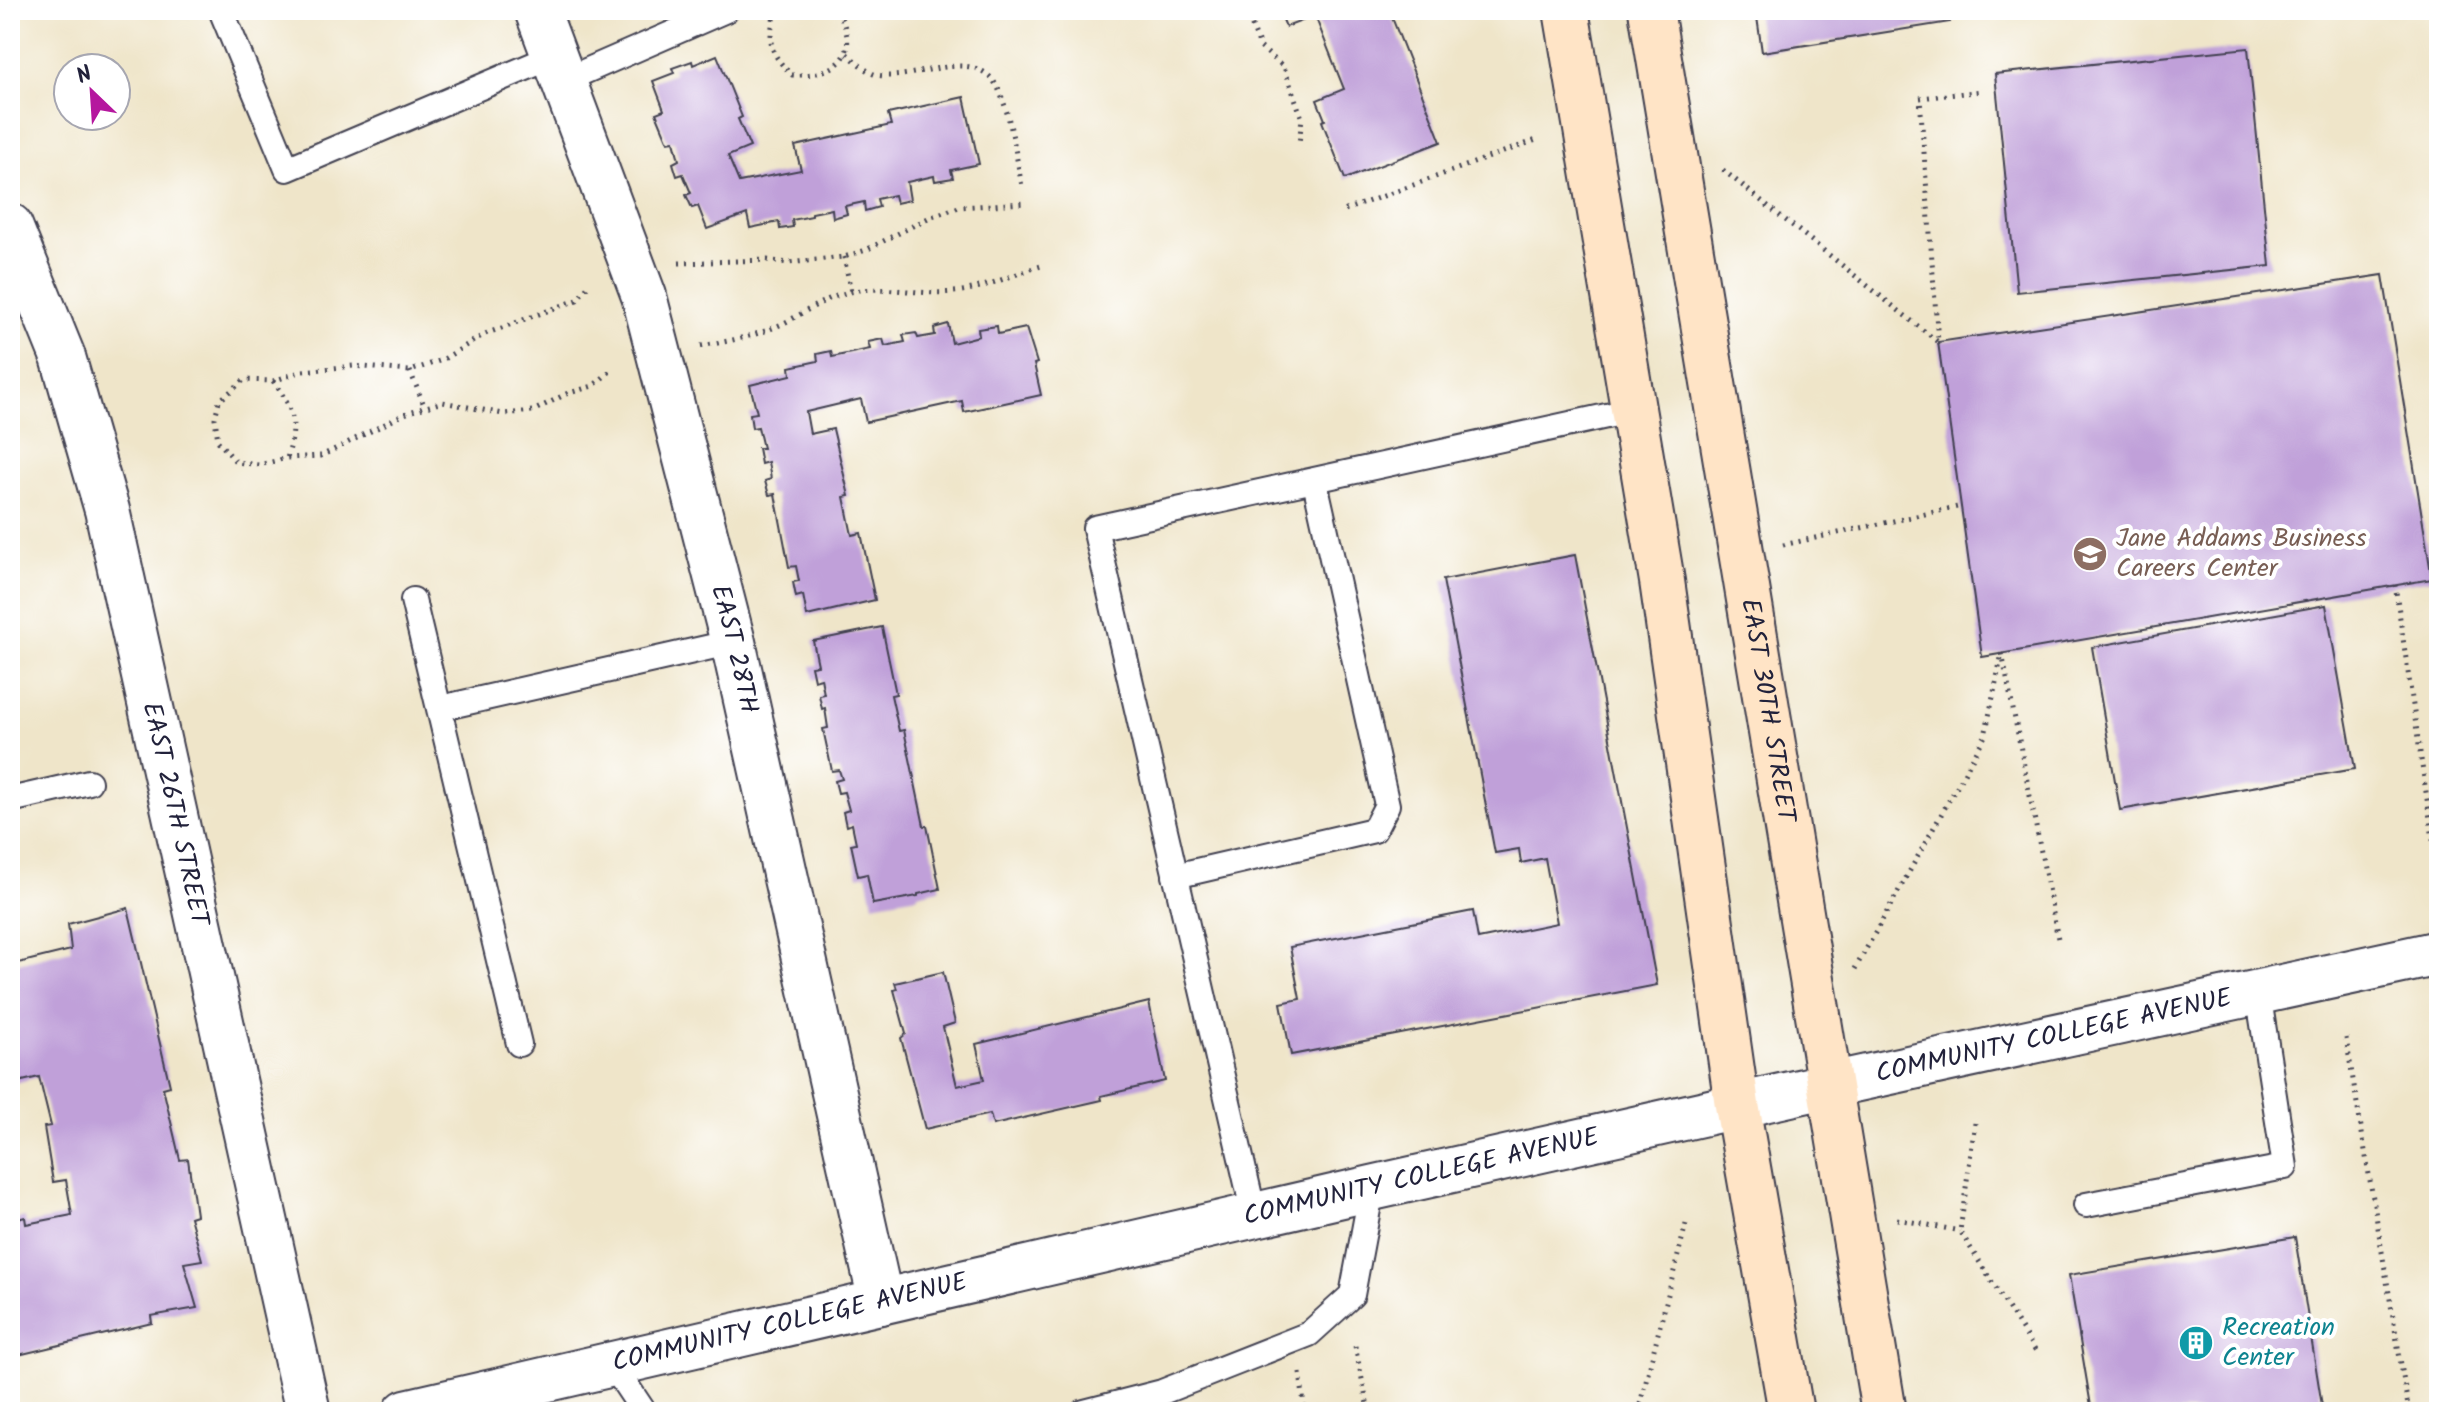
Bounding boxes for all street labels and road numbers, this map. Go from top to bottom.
street label: EAST 28TH [698,580,769,718]
street label: EAST 30TH STREET [1728,595,1807,827]
street label: EAST 26TH STREET [129,698,220,932]
street label: COMMUNITY COLLEGE AVENUE [1872,977,2236,1095]
street label: COMMUNITY COLLEGE AVENUE [1239,1116,1604,1238]
street label: COMMUNITY COLLEGE AVENUE [608,1261,972,1384]

